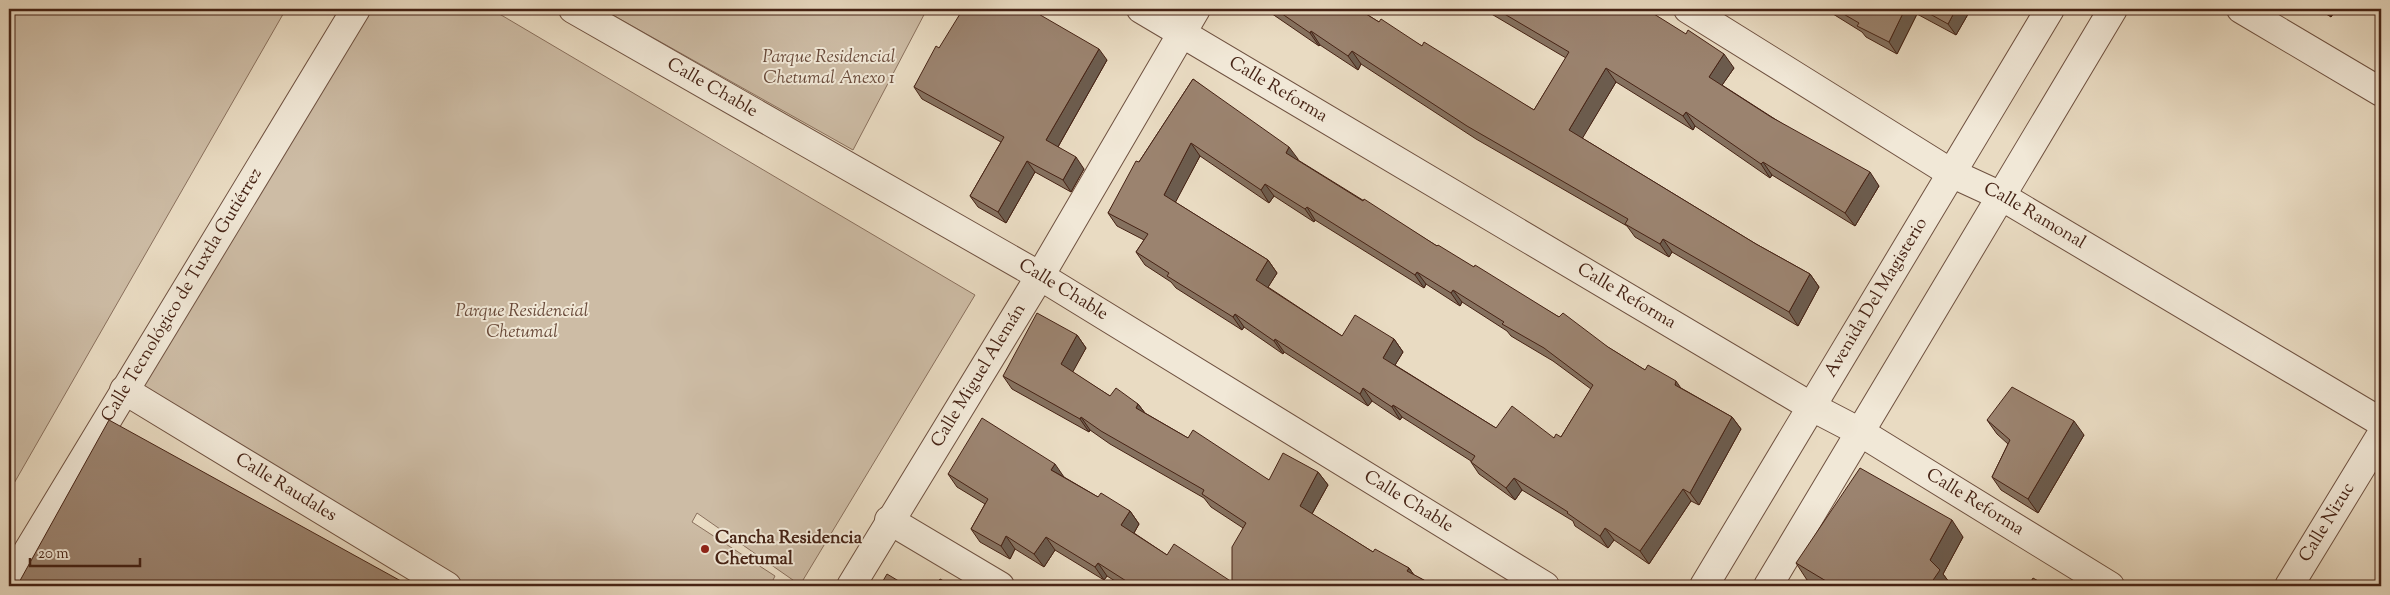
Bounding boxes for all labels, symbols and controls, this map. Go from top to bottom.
park label: Parque Residencial Chetumal Anexo 1 [762,45,896,92]
street label: Calle Reforma [1223,51,1332,130]
street label: Calle Chable [662,52,762,125]
street label: Calle Tecnológico de Tuxtla Gutiérrez [96,163,270,428]
street label: Calle Ramonal [1979,177,2090,256]
street label: Avenida Del Magisterio [1819,213,1935,383]
street label: Calle Chable [1013,253,1113,328]
street label: Calle Reforma [1572,257,1681,336]
park label: Parque Residencial Chetumal [455,299,589,346]
street label: Calle Miguel Alemán [925,299,1033,453]
street label: Calle Raudales [230,447,341,529]
street label: Calle Reforma [1921,462,2029,543]
street label: Calle Chable [1358,465,1458,540]
street label: Calle Nizuc [2293,478,2362,568]
place label: Cancha Residencia Chetumal [715,526,863,573]
scale bar [30,535,140,567]
marker: Cancha Residencia Chetumal [699,543,711,555]
text: 20 m [38,544,69,565]

